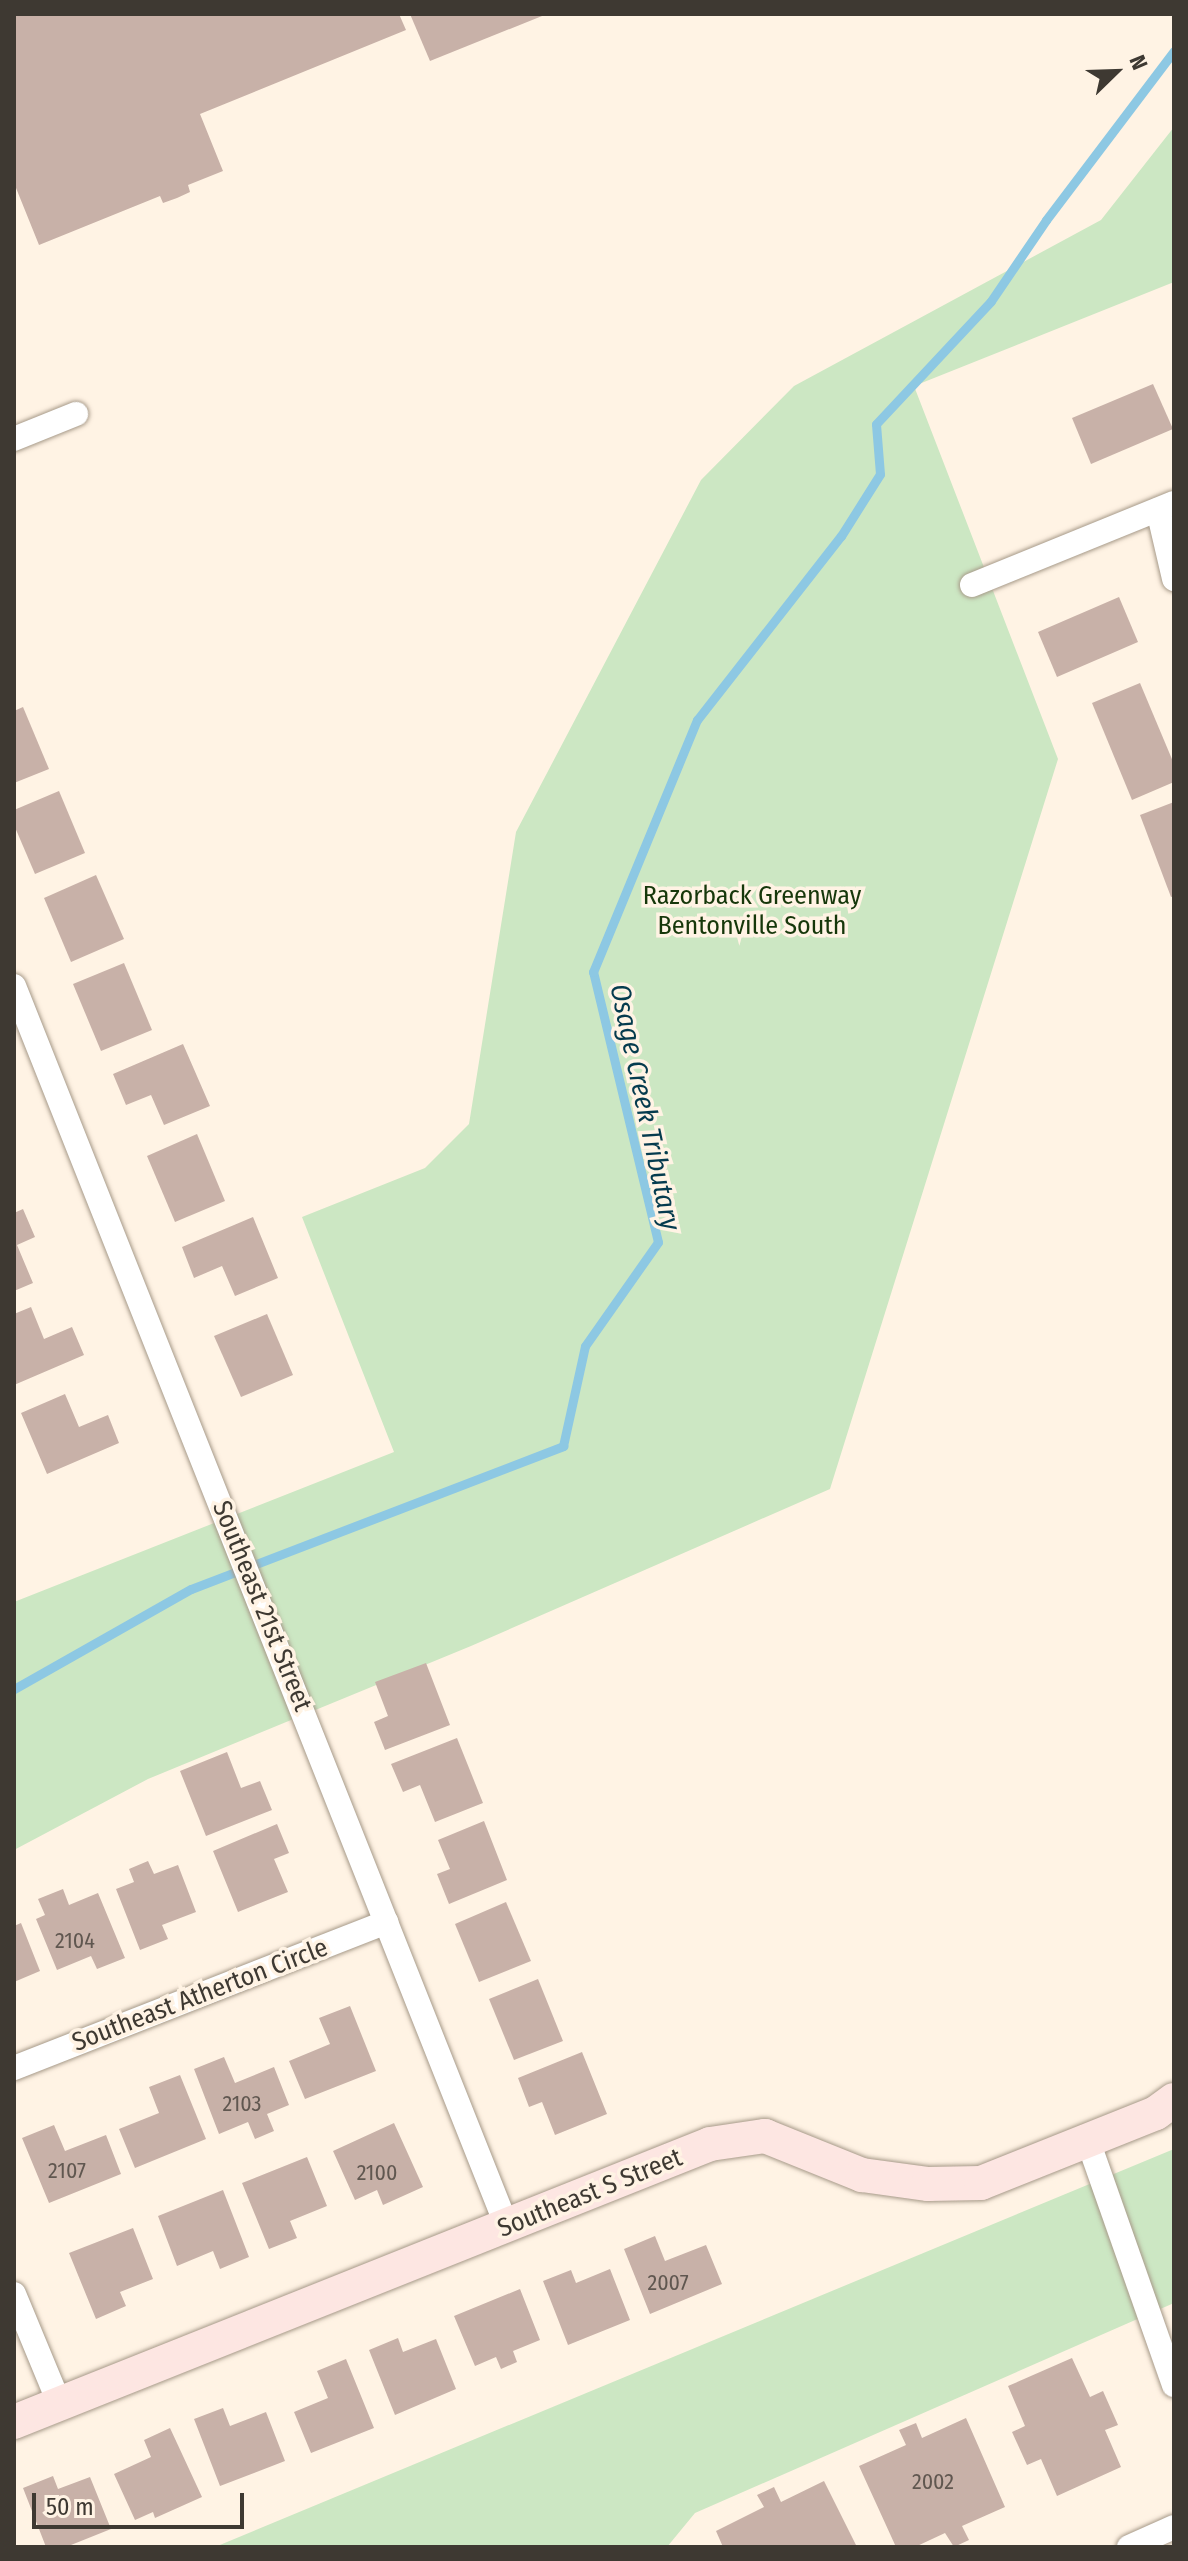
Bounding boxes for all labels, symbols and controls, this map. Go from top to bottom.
north arrow [1076,32,1156,112]
text: N [1124,51,1154,74]
park label: Razorback Greenway Bentonville South [643,880,861,942]
water label: Osage Creek Tributary [602,981,688,1233]
street label: Southeast 21st Street [206,1496,318,1716]
house number: 2104 [55,1928,95,1954]
street label: Southeast Atherton Circle [68,1932,332,2058]
house number: 2103 [223,2091,261,2117]
street label: Southeast S Street [493,2142,687,2244]
house number: 2107 [48,2158,86,2184]
house number: 2100 [357,2160,397,2186]
house number: 2007 [647,2270,689,2296]
house number: 2002 [912,2469,954,2495]
scale bar [36,2477,248,2527]
text: 50 m [46,2493,94,2521]

